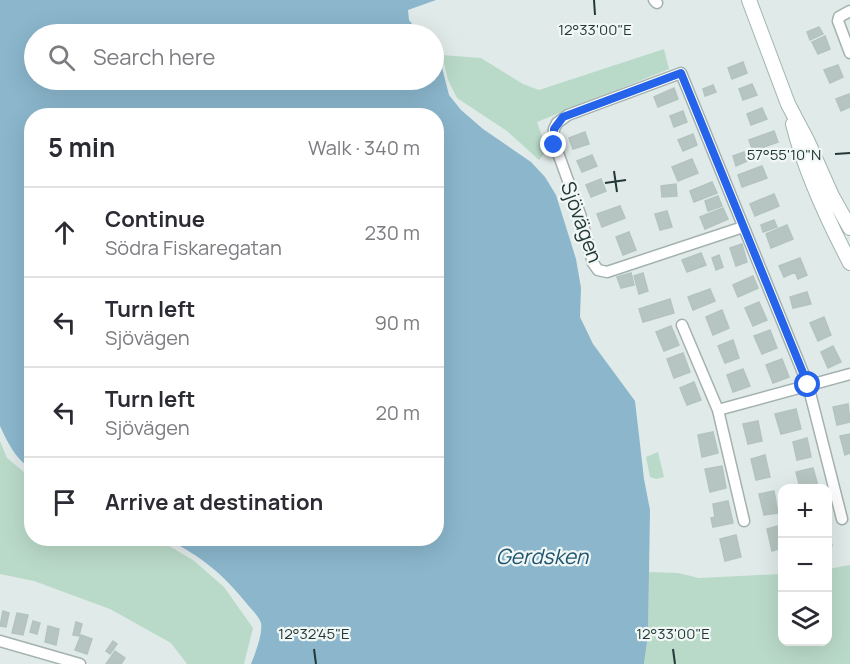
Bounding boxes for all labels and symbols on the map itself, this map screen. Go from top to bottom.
text: 12°33'00"E [558,19,632,40]
route end [540,131,566,157]
text: 57°55'10"N [747,144,821,165]
street label: Sjövägen [555,178,609,266]
route start [794,371,820,397]
water label: Gerdsken [496,542,590,570]
text: 12°32'45"E [278,623,350,644]
text: 12°33'00"E [636,623,710,644]

